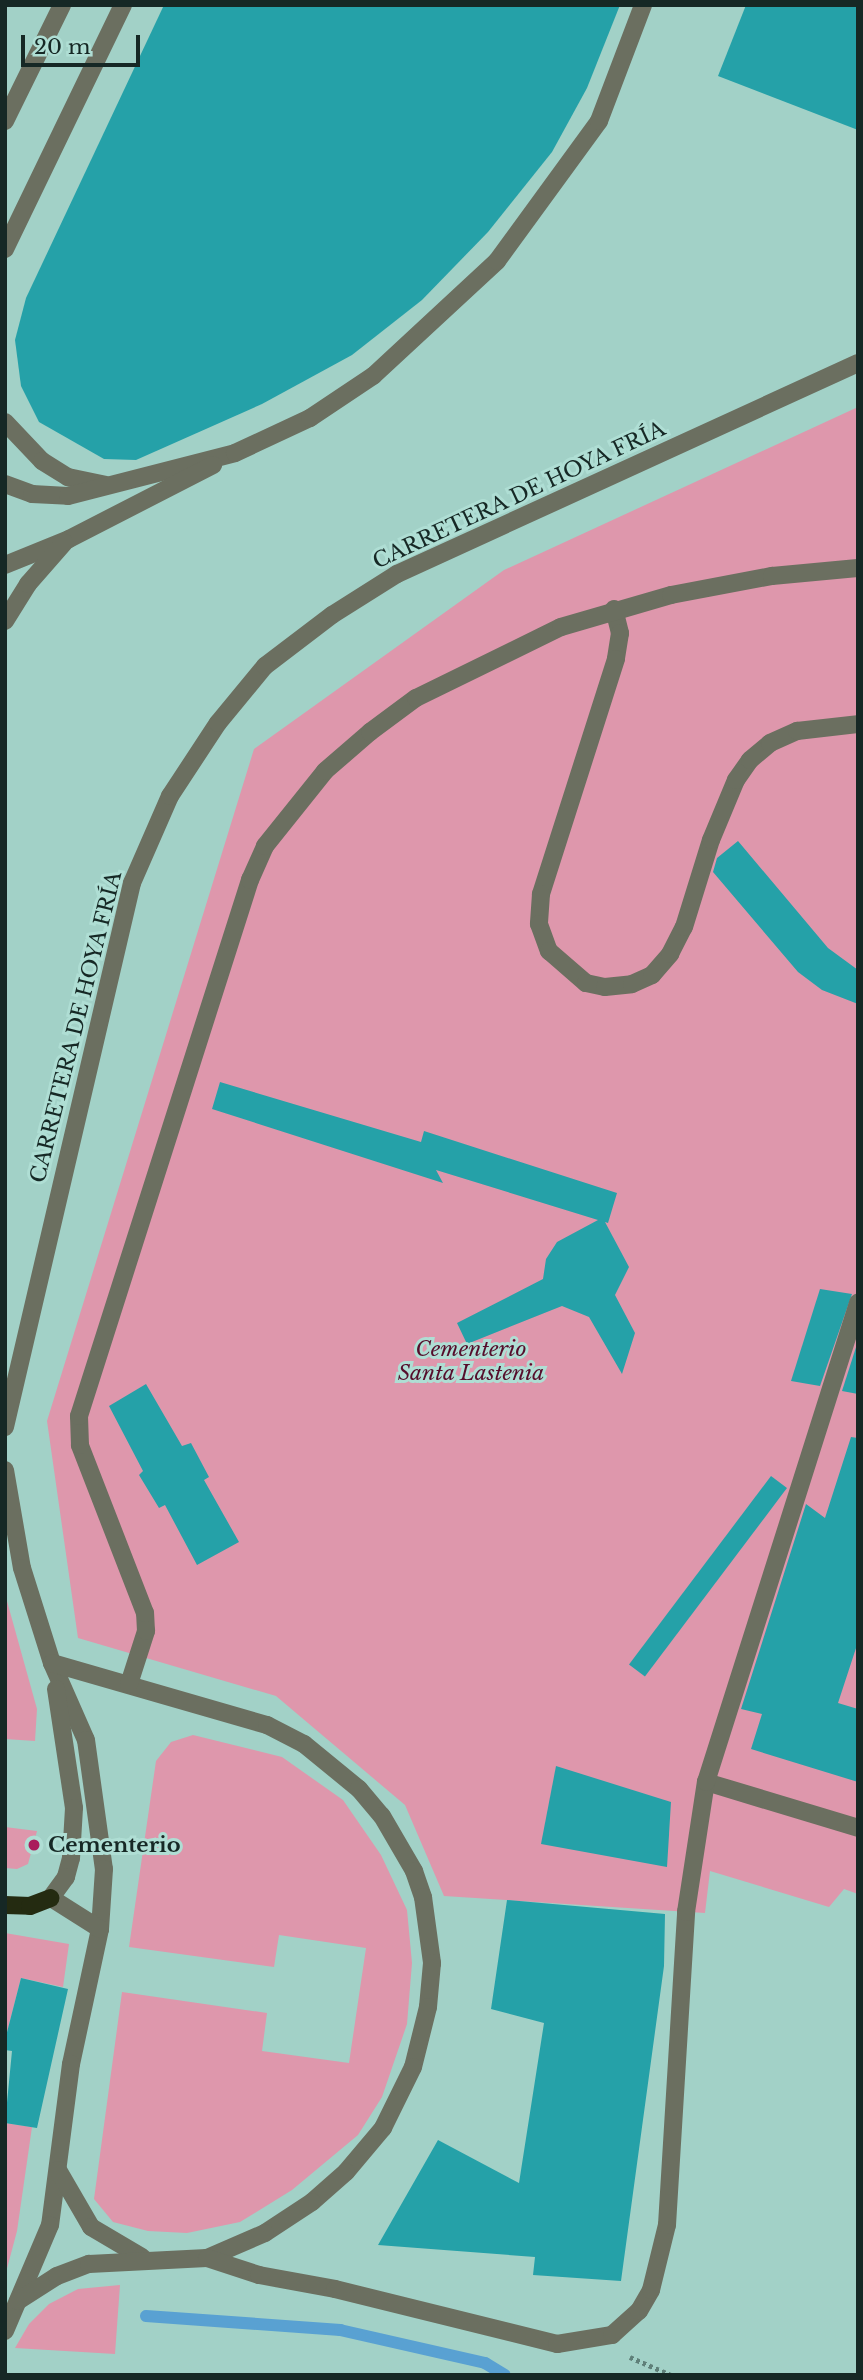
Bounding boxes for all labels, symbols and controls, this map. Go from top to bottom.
scale bar [24,21,144,65]
text: 20 m [34,34,91,60]
street label: CARRETERA DE HOYA FRÍA [368,416,670,574]
street label: CARRETERA DE HOYA FRÍA [25,868,127,1186]
park label: Cementerio Santa Lastenia [397,1336,545,1386]
place label: Cementerio [48,1832,181,1858]
marker: Cementerio [26,1837,42,1853]

